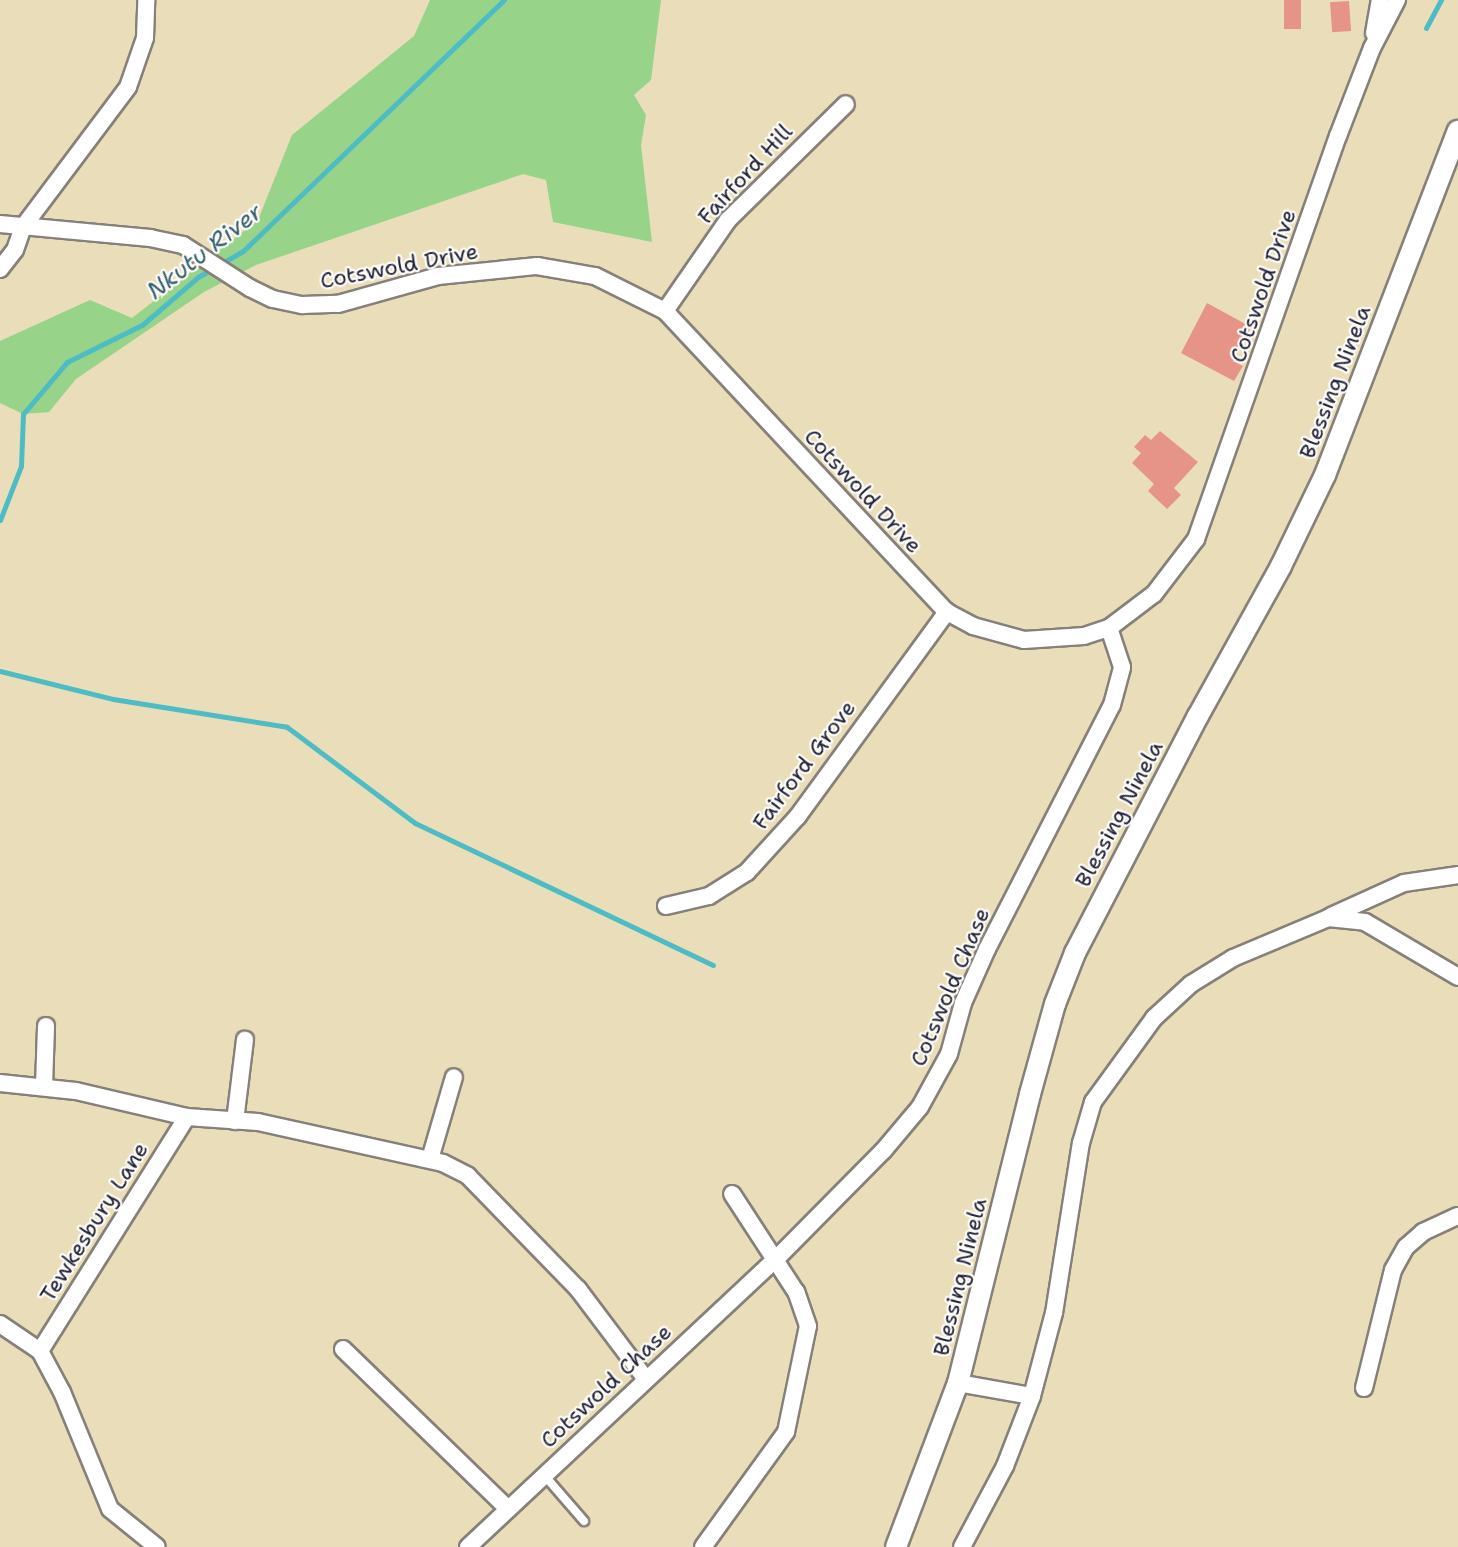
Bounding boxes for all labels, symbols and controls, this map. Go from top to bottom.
street label: Fairford Hill [692,119,798,229]
water label: Nkutu River [141,198,269,306]
street label: Cotswold Drive [1224,206,1302,366]
street label: Cotswold Drive [318,238,480,294]
street label: Blessing Ninela [1294,302,1376,462]
street label: Cotswold Drive [799,423,927,559]
street label: Fairford Grove [747,695,861,835]
street label: Blessing Ninela [1069,736,1169,892]
street label: Cotswold Chase [905,904,995,1070]
street label: Tewkesbury Lane [34,1137,154,1307]
street label: Blessing Ninela [928,1195,992,1359]
street label: Cotswold Chase [535,1319,677,1453]

